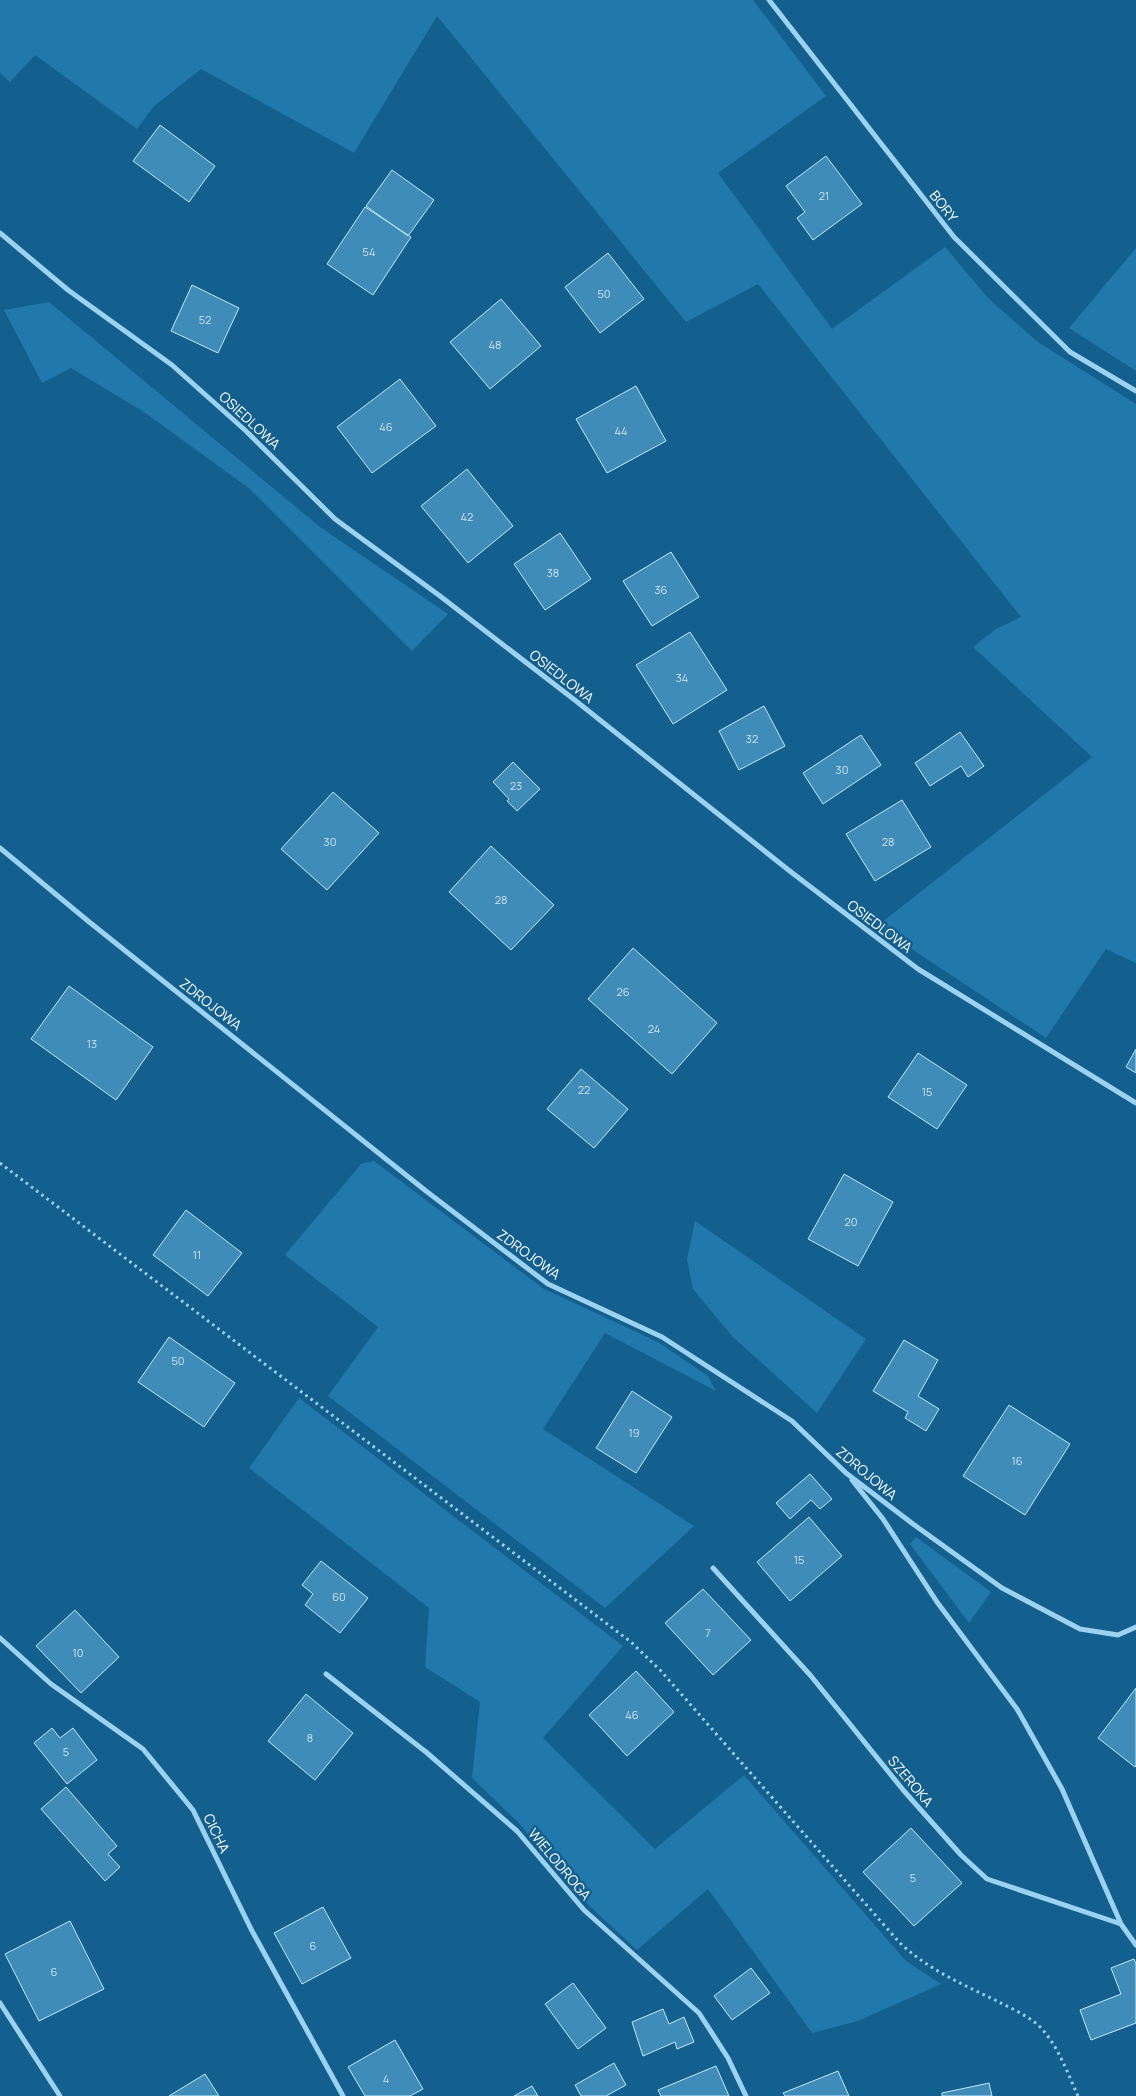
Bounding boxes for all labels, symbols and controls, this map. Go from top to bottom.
street label: BORY [926,186,962,226]
house number: 21 [819,188,829,203]
house number: 54 [363,244,375,259]
house number: 50 [597,286,611,301]
house number: 52 [199,312,211,327]
house number: 48 [489,337,501,352]
street label: OSIEDLOWA [215,387,285,453]
house number: 46 [379,419,393,434]
house number: 44 [614,423,628,438]
house number: 42 [461,509,473,524]
house number: 38 [547,565,559,580]
house number: 36 [655,582,668,597]
street label: OSIEDLOWA [526,645,598,707]
house number: 34 [676,670,688,685]
house number: 32 [746,731,758,746]
house number: 30 [836,762,848,777]
house number: 23 [510,778,522,793]
house number: 30 [324,834,336,849]
house number: 28 [882,834,894,849]
house number: 28 [495,892,507,907]
street label: OSIEDLOWA [844,895,917,957]
street label: ZDROJOWA [176,974,246,1034]
house number: 26 [616,984,630,999]
house number: 24 [648,1021,660,1036]
house number: 13 [87,1036,97,1051]
house number: 22 [578,1082,590,1097]
house number: 15 [922,1084,932,1099]
house number: 20 [845,1214,857,1229]
street label: ZDROJOWA [493,1225,565,1284]
house number: 11 [193,1247,201,1262]
house number: 50 [171,1353,185,1368]
house number: 19 [628,1425,640,1440]
street label: ZDROJOWA [832,1442,902,1504]
house number: 16 [1011,1453,1023,1468]
house number: 15 [794,1552,804,1567]
house number: 60 [332,1589,346,1604]
house number: 7 [705,1625,711,1640]
house number: 10 [72,1645,84,1660]
house number: 46 [625,1707,639,1722]
house number: 8 [307,1730,313,1745]
house number: 5 [63,1744,69,1759]
street label: SZEROKA [884,1751,938,1811]
street label: CICHA [199,1810,235,1856]
street label: WIELODROGA [524,1824,596,1904]
house number: 5 [910,1870,916,1885]
house number: 6 [310,1938,317,1953]
house number: 6 [51,1964,58,1979]
house number: 4 [383,2071,389,2086]

